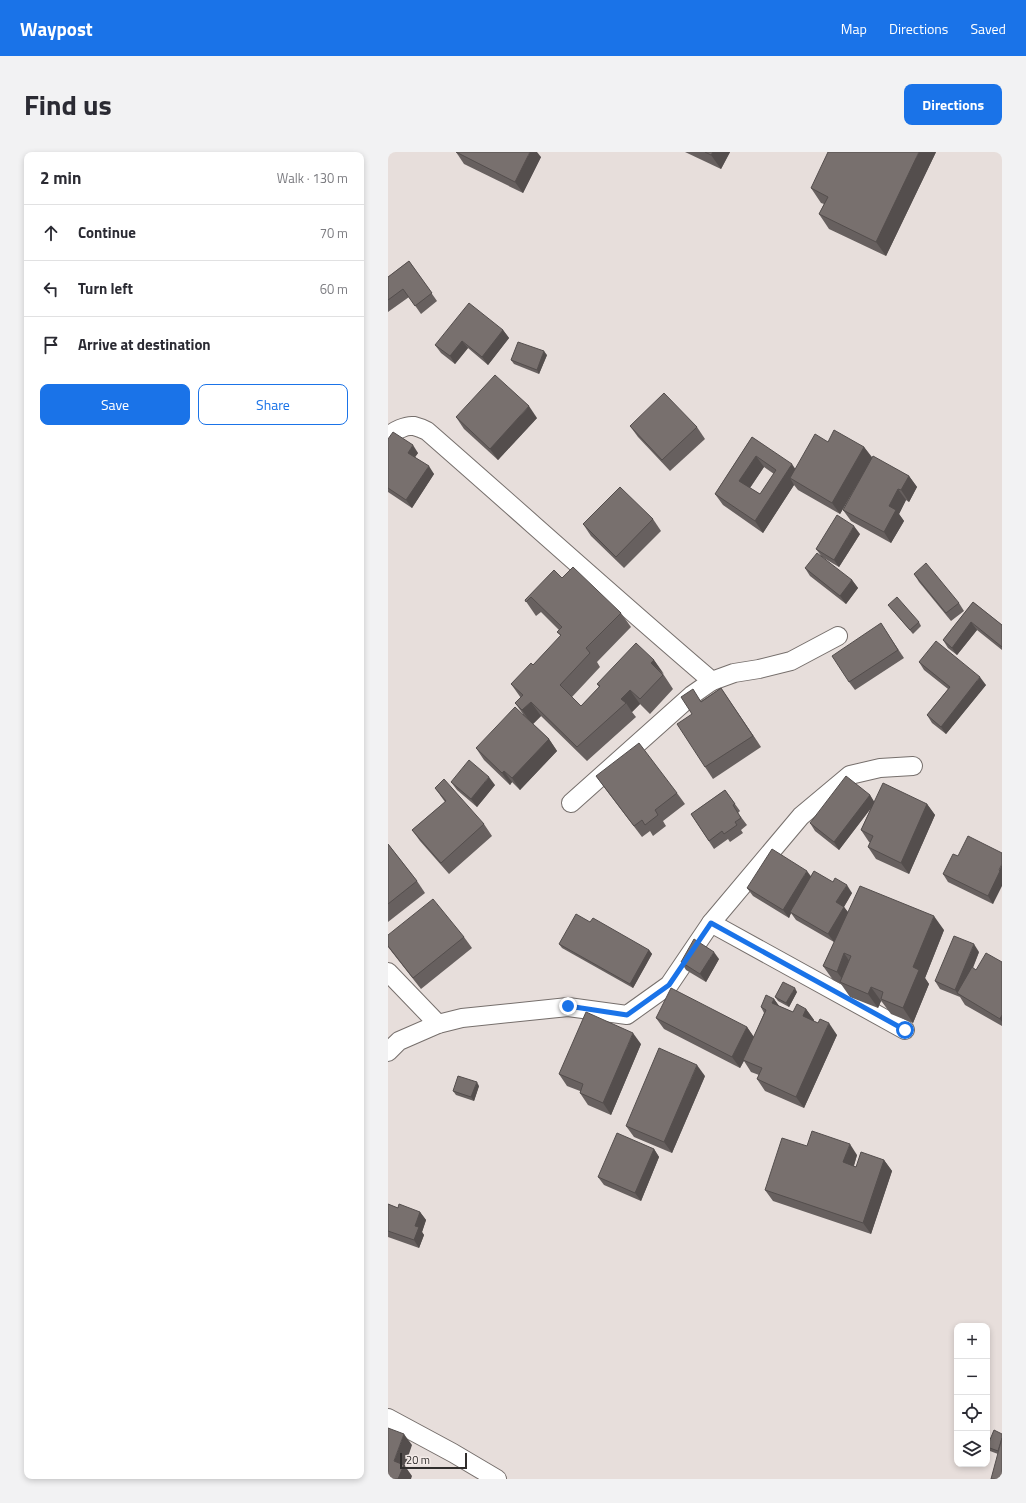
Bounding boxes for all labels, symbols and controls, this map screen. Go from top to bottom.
text: Waypost [20,14,93,43]
text: Map [841,18,867,39]
text: Directions [889,18,948,39]
text: Saved [970,18,1006,39]
text: Find us [24,83,112,126]
button: Directions [904,84,1002,125]
text: 2 min [40,165,81,191]
text: Walk · 130 m [277,168,348,188]
text: Continue [78,221,136,244]
icon: ahead [40,222,62,244]
text: 70 m [320,223,348,243]
text: Turn left [78,277,133,300]
icon: left [40,278,62,300]
text: 60 m [320,279,348,299]
text: Arrive at destination [78,333,211,356]
icon: arrive [40,334,62,356]
button: Save [40,384,190,425]
button: Share [198,384,348,425]
route end [559,997,577,1015]
route start [896,1021,914,1039]
map controls [954,1323,990,1467]
button: + [954,1323,990,1359]
button: − [954,1359,990,1395]
button: locate [954,1395,990,1431]
button: layers [954,1431,990,1467]
scale bar [400,1451,467,1470]
text: 20 m [406,1452,430,1468]

